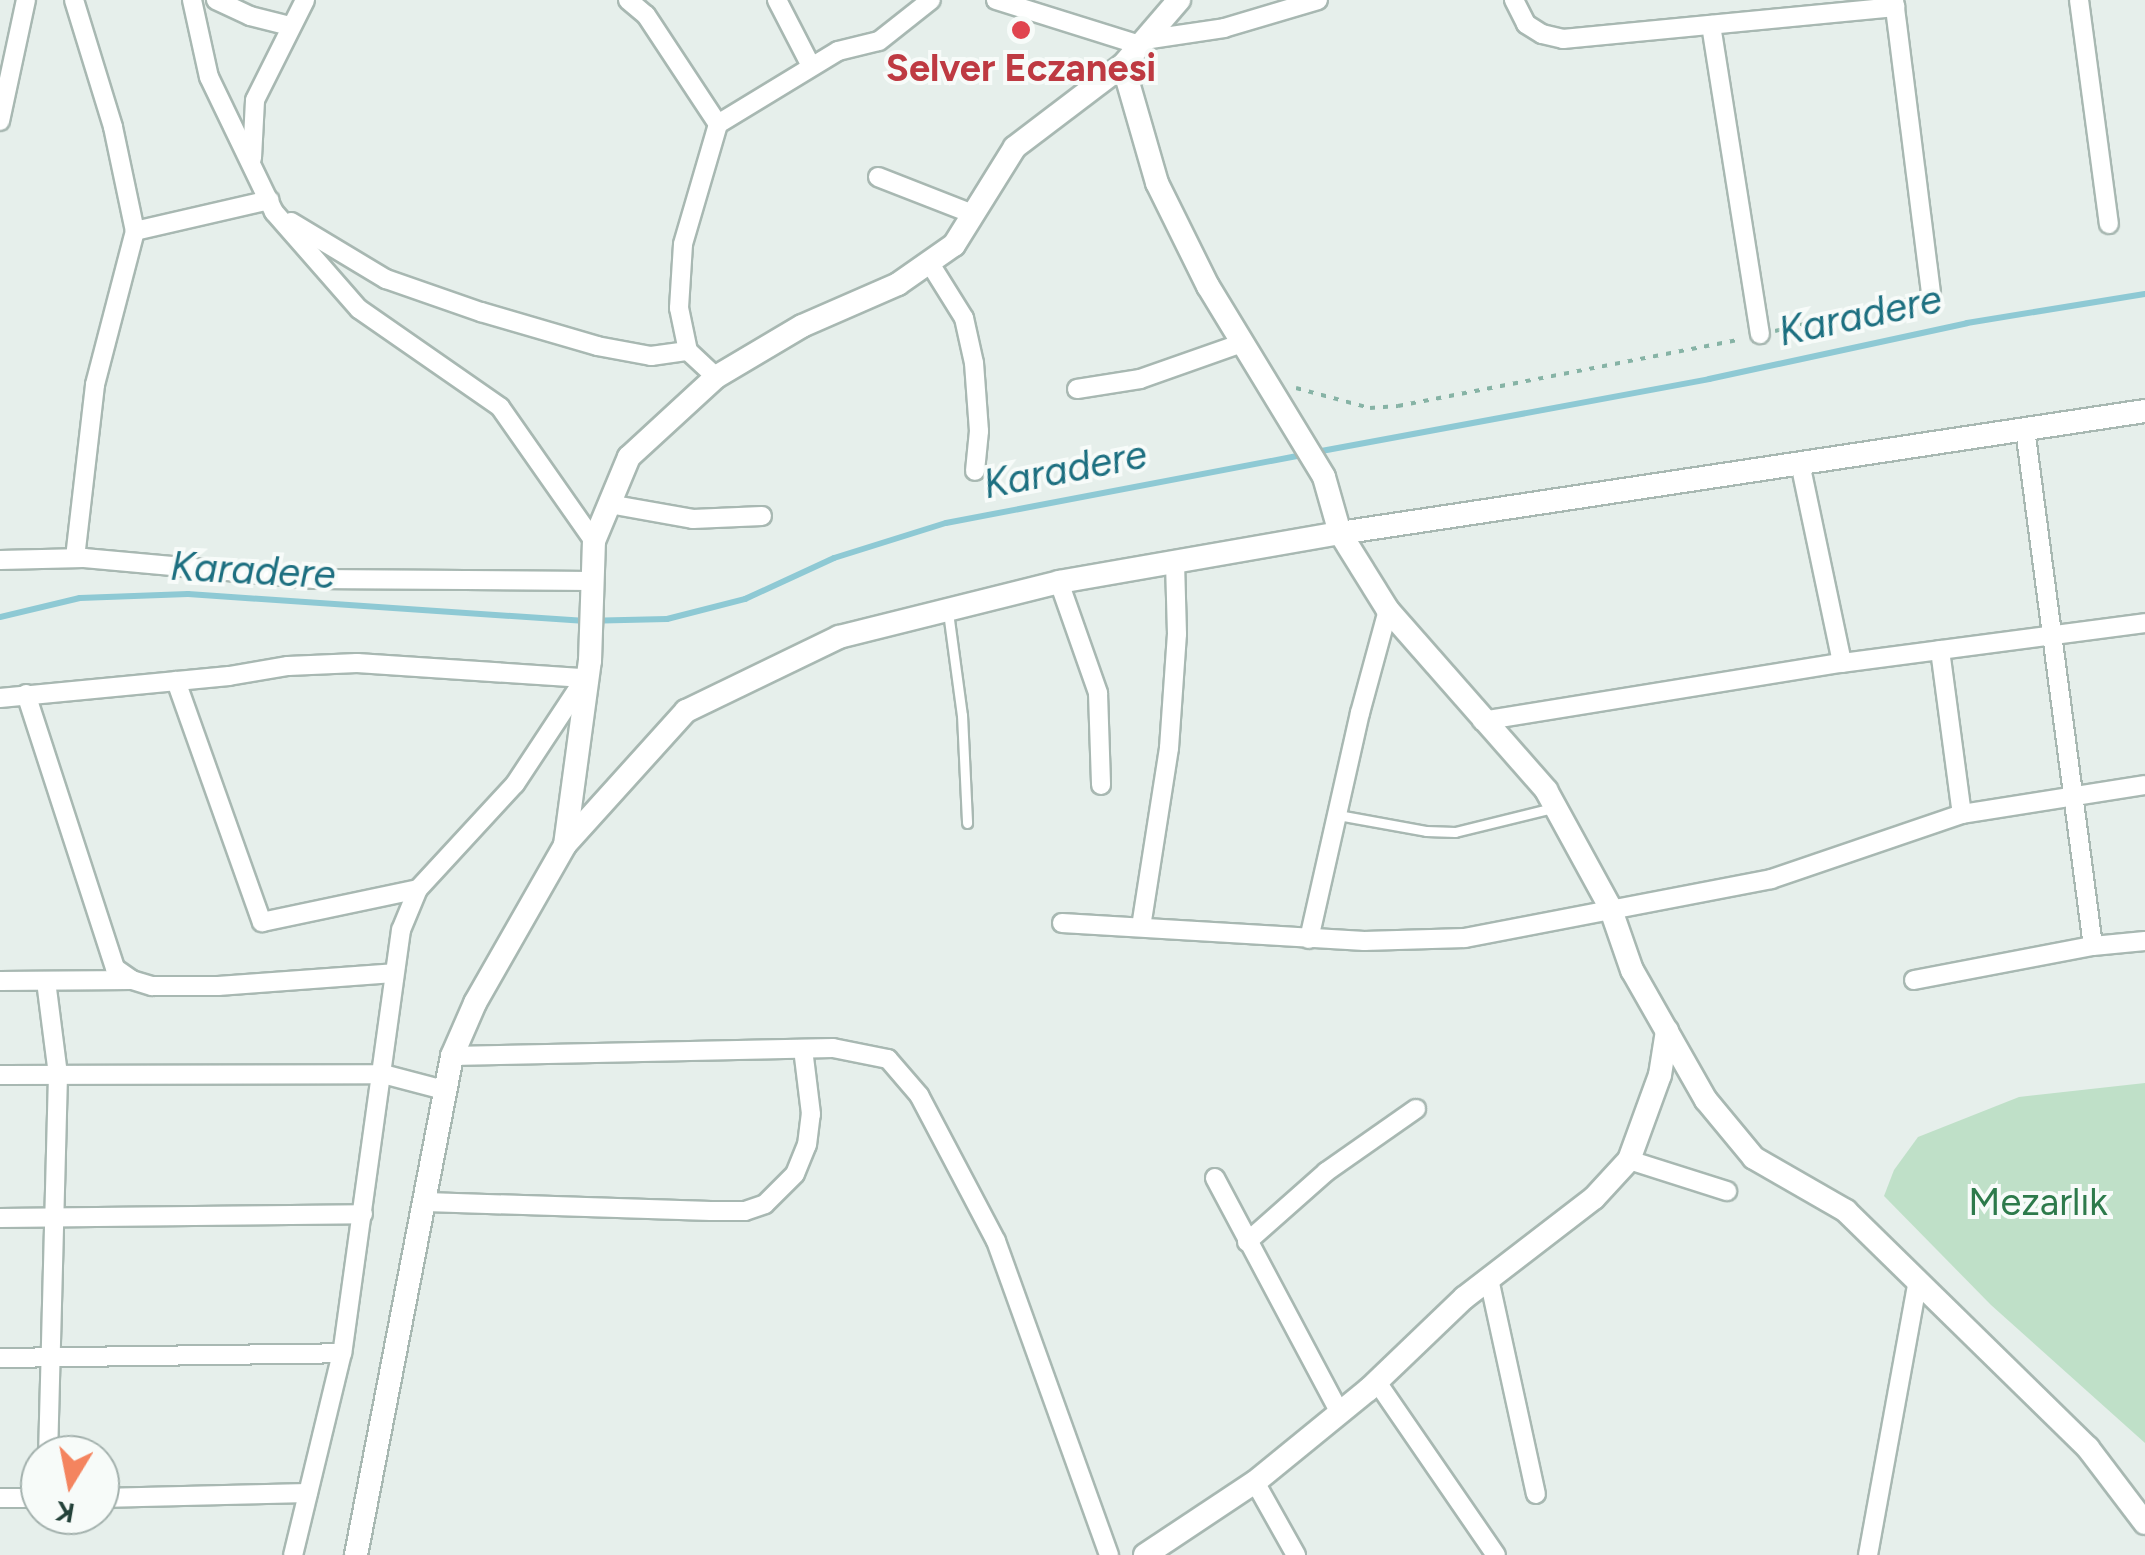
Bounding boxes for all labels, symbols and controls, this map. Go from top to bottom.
marker: Selver Eczanesi [1010,19,1032,41]
place label: Selver Eczanesi [886,46,1156,92]
water label: Karadere [1774,274,1946,356]
water label: Karadere [979,430,1151,508]
water label: Karadere [169,542,337,598]
park label: Mezarlık [1968,1180,2108,1226]
north arrow [20,1435,120,1535]
text: K [53,1494,77,1531]

